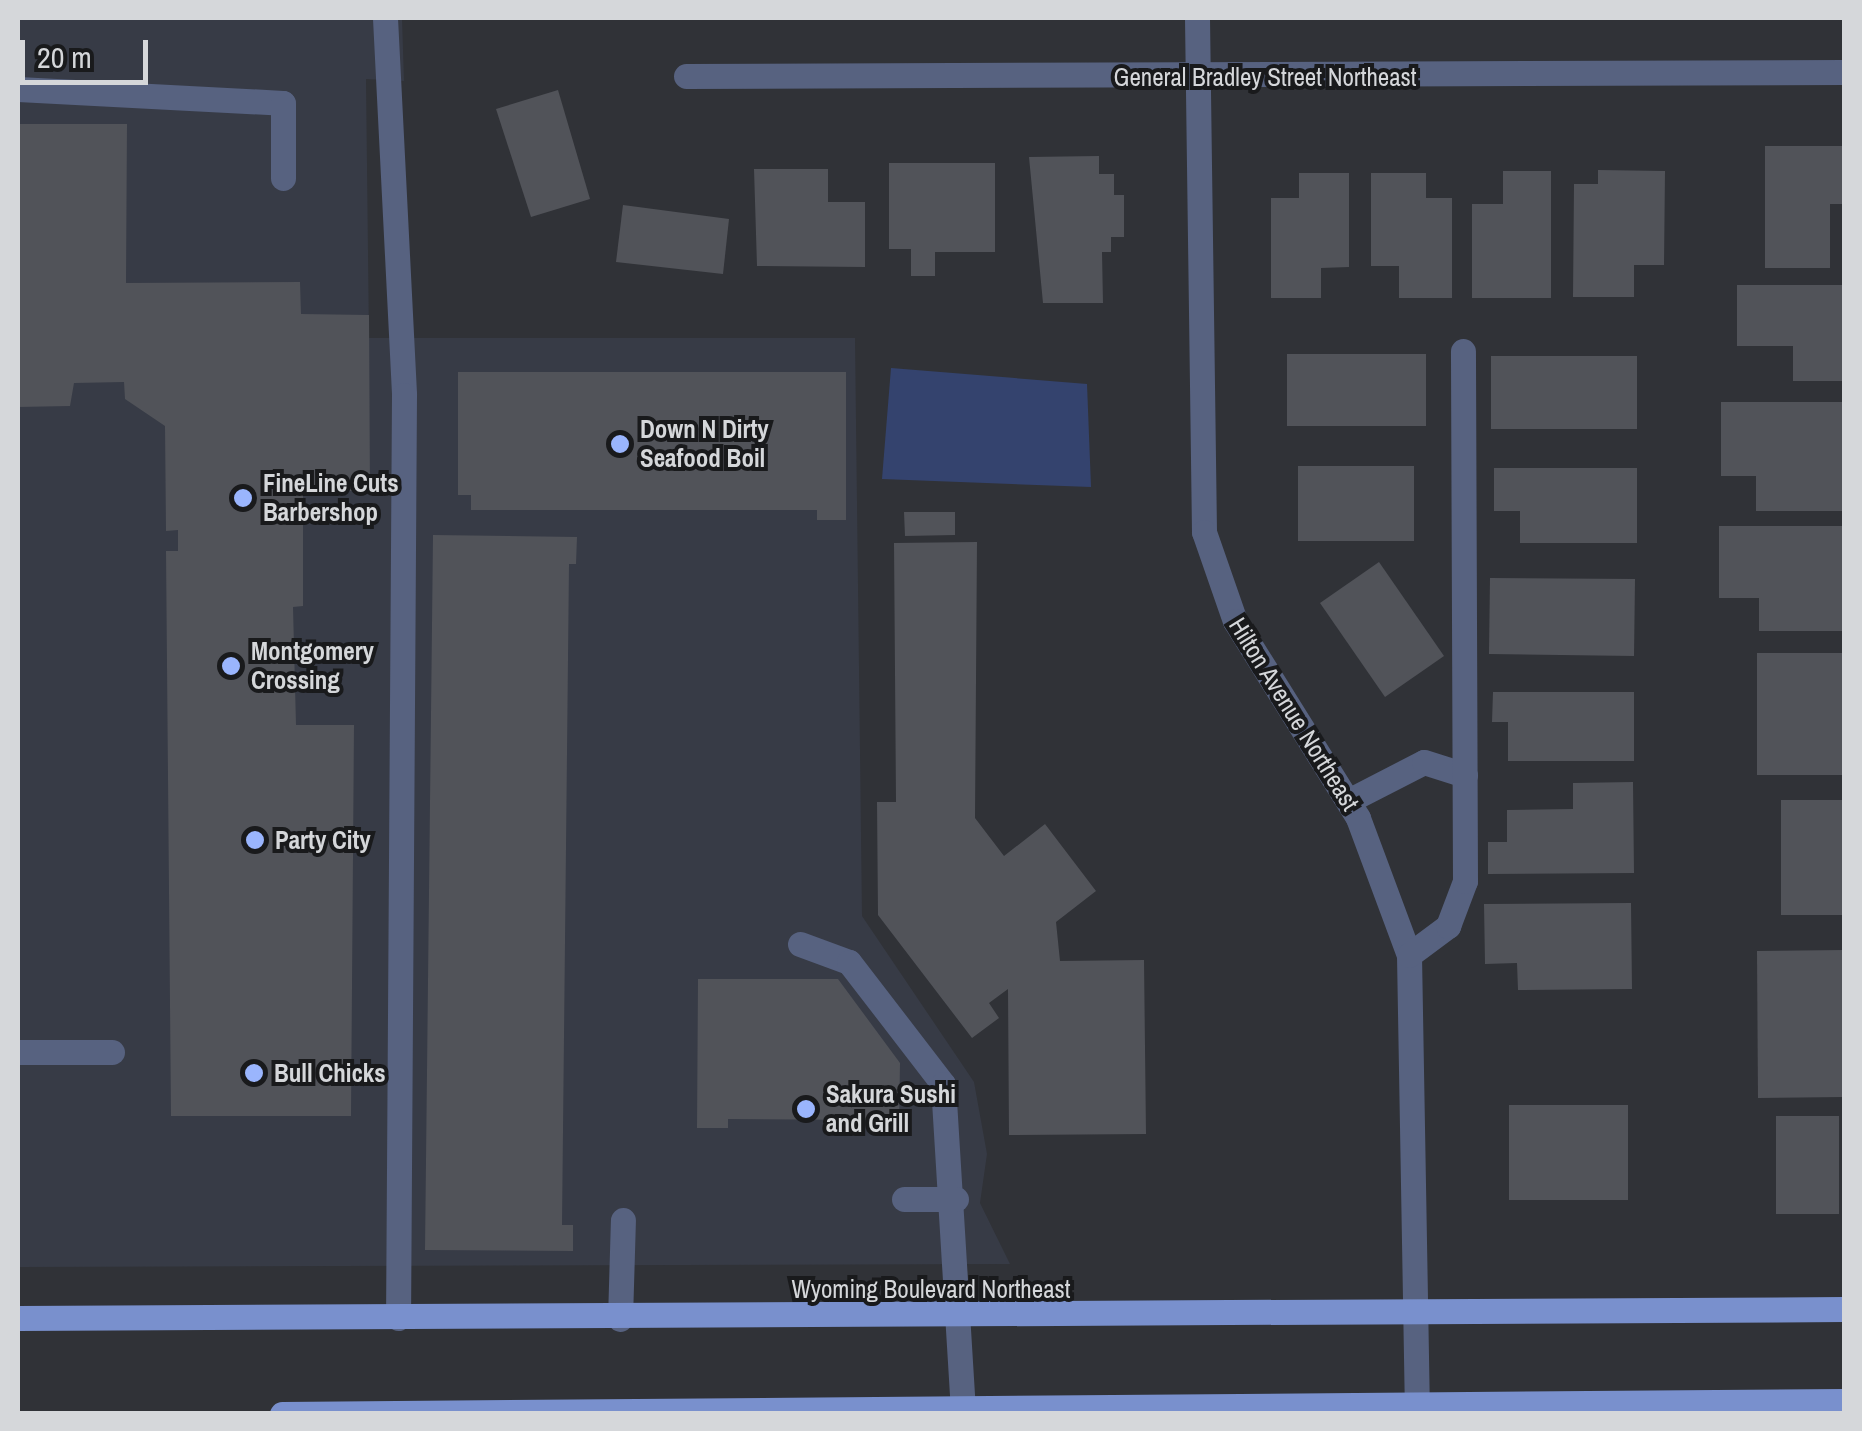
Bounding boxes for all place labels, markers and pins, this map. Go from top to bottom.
place label: Down N Dirty Seafood Boil [640,415,769,474]
marker: Down N Dirty Seafood Boil [609,433,631,455]
place label: FineLine Cuts Barbershop [263,469,399,528]
marker: FineLine Cuts Barbershop [232,487,254,509]
place label: Montgomery Crossing [251,637,374,696]
marker: Montgomery Crossing [220,655,242,677]
place label: Party City [275,825,371,855]
marker: Party City [244,829,266,851]
place label: Bull Chicks [274,1058,386,1088]
marker: Bull Chicks [243,1062,265,1084]
place label: Sakura Sushi and Grill [826,1080,956,1139]
marker: Sakura Sushi and Grill [795,1098,817,1120]

